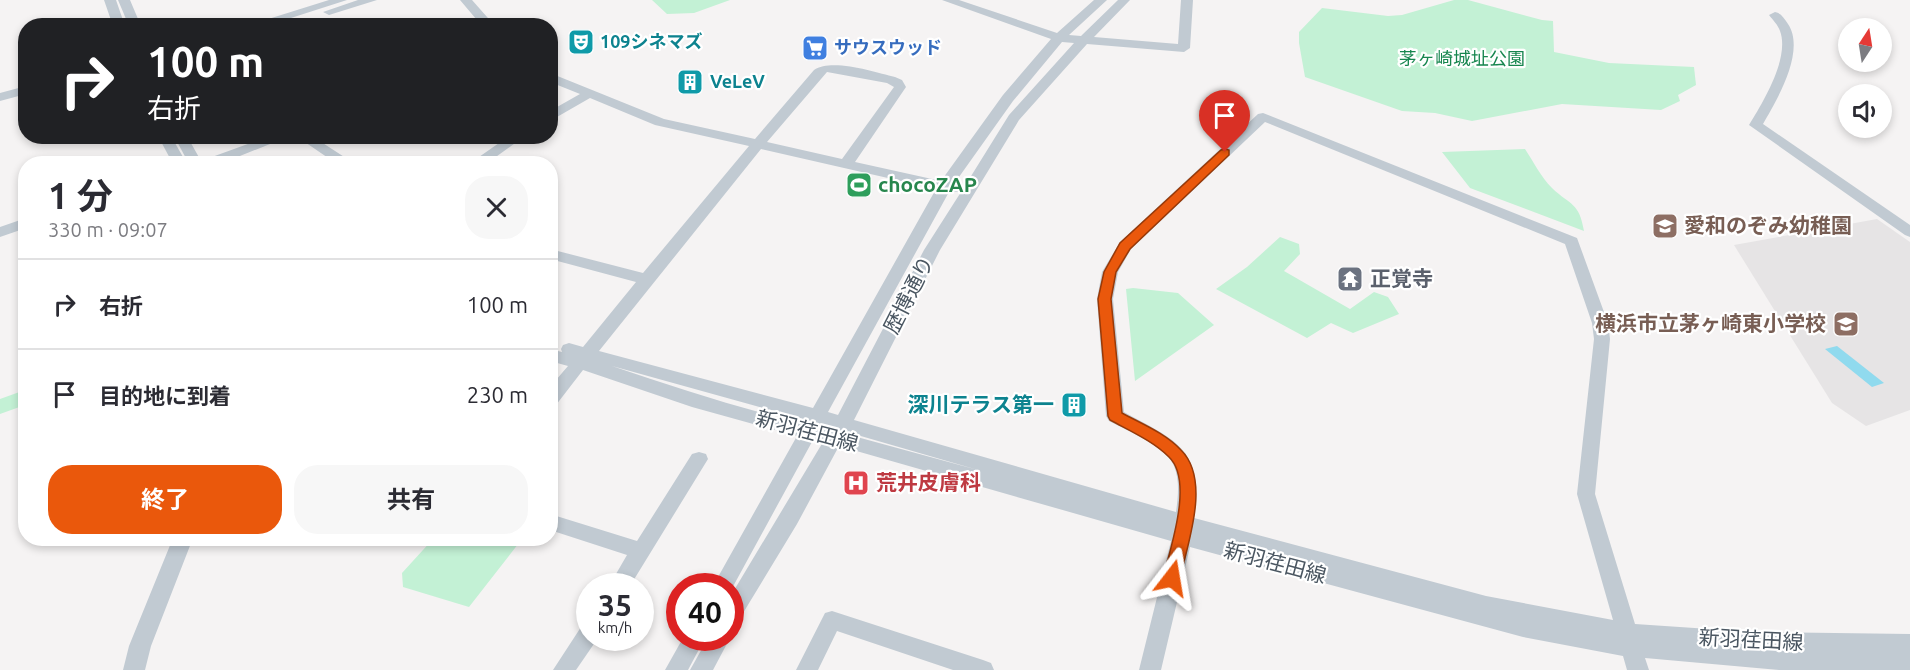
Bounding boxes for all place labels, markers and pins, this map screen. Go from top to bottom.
theatre icon: 109シネマズ [566,27,596,57]
place label: 109シネマズ [600,31,702,51]
supermarket icon: サウスウッド [800,33,830,63]
place label: サウスウッド [834,37,942,57]
building icon: VeLeV [675,67,705,97]
place label: VeLeV [710,71,765,91]
pin [1199,90,1250,152]
sports icon: chocoZAP [844,170,874,200]
place label: chocoZAP [878,172,977,196]
school or university icon: 愛和のぞみ幼稚園 [1650,211,1680,241]
place label: 愛和のぞみ幼稚園 [1684,213,1852,237]
temple icon: 正覚寺 [1335,264,1365,294]
place label: 正覚寺 [1370,266,1433,290]
school or university icon: 横浜市立茅ヶ崎東小学校 [1831,309,1861,339]
place label: 横浜市立茅ヶ崎東小学校 [1595,311,1826,335]
building icon: 深川テラス第一 [1059,390,1089,420]
place label: 深川テラス第一 [907,392,1054,416]
hospital icon: 荒井皮膚科 [841,468,871,498]
place label: 荒井皮膚科 [876,470,981,494]

